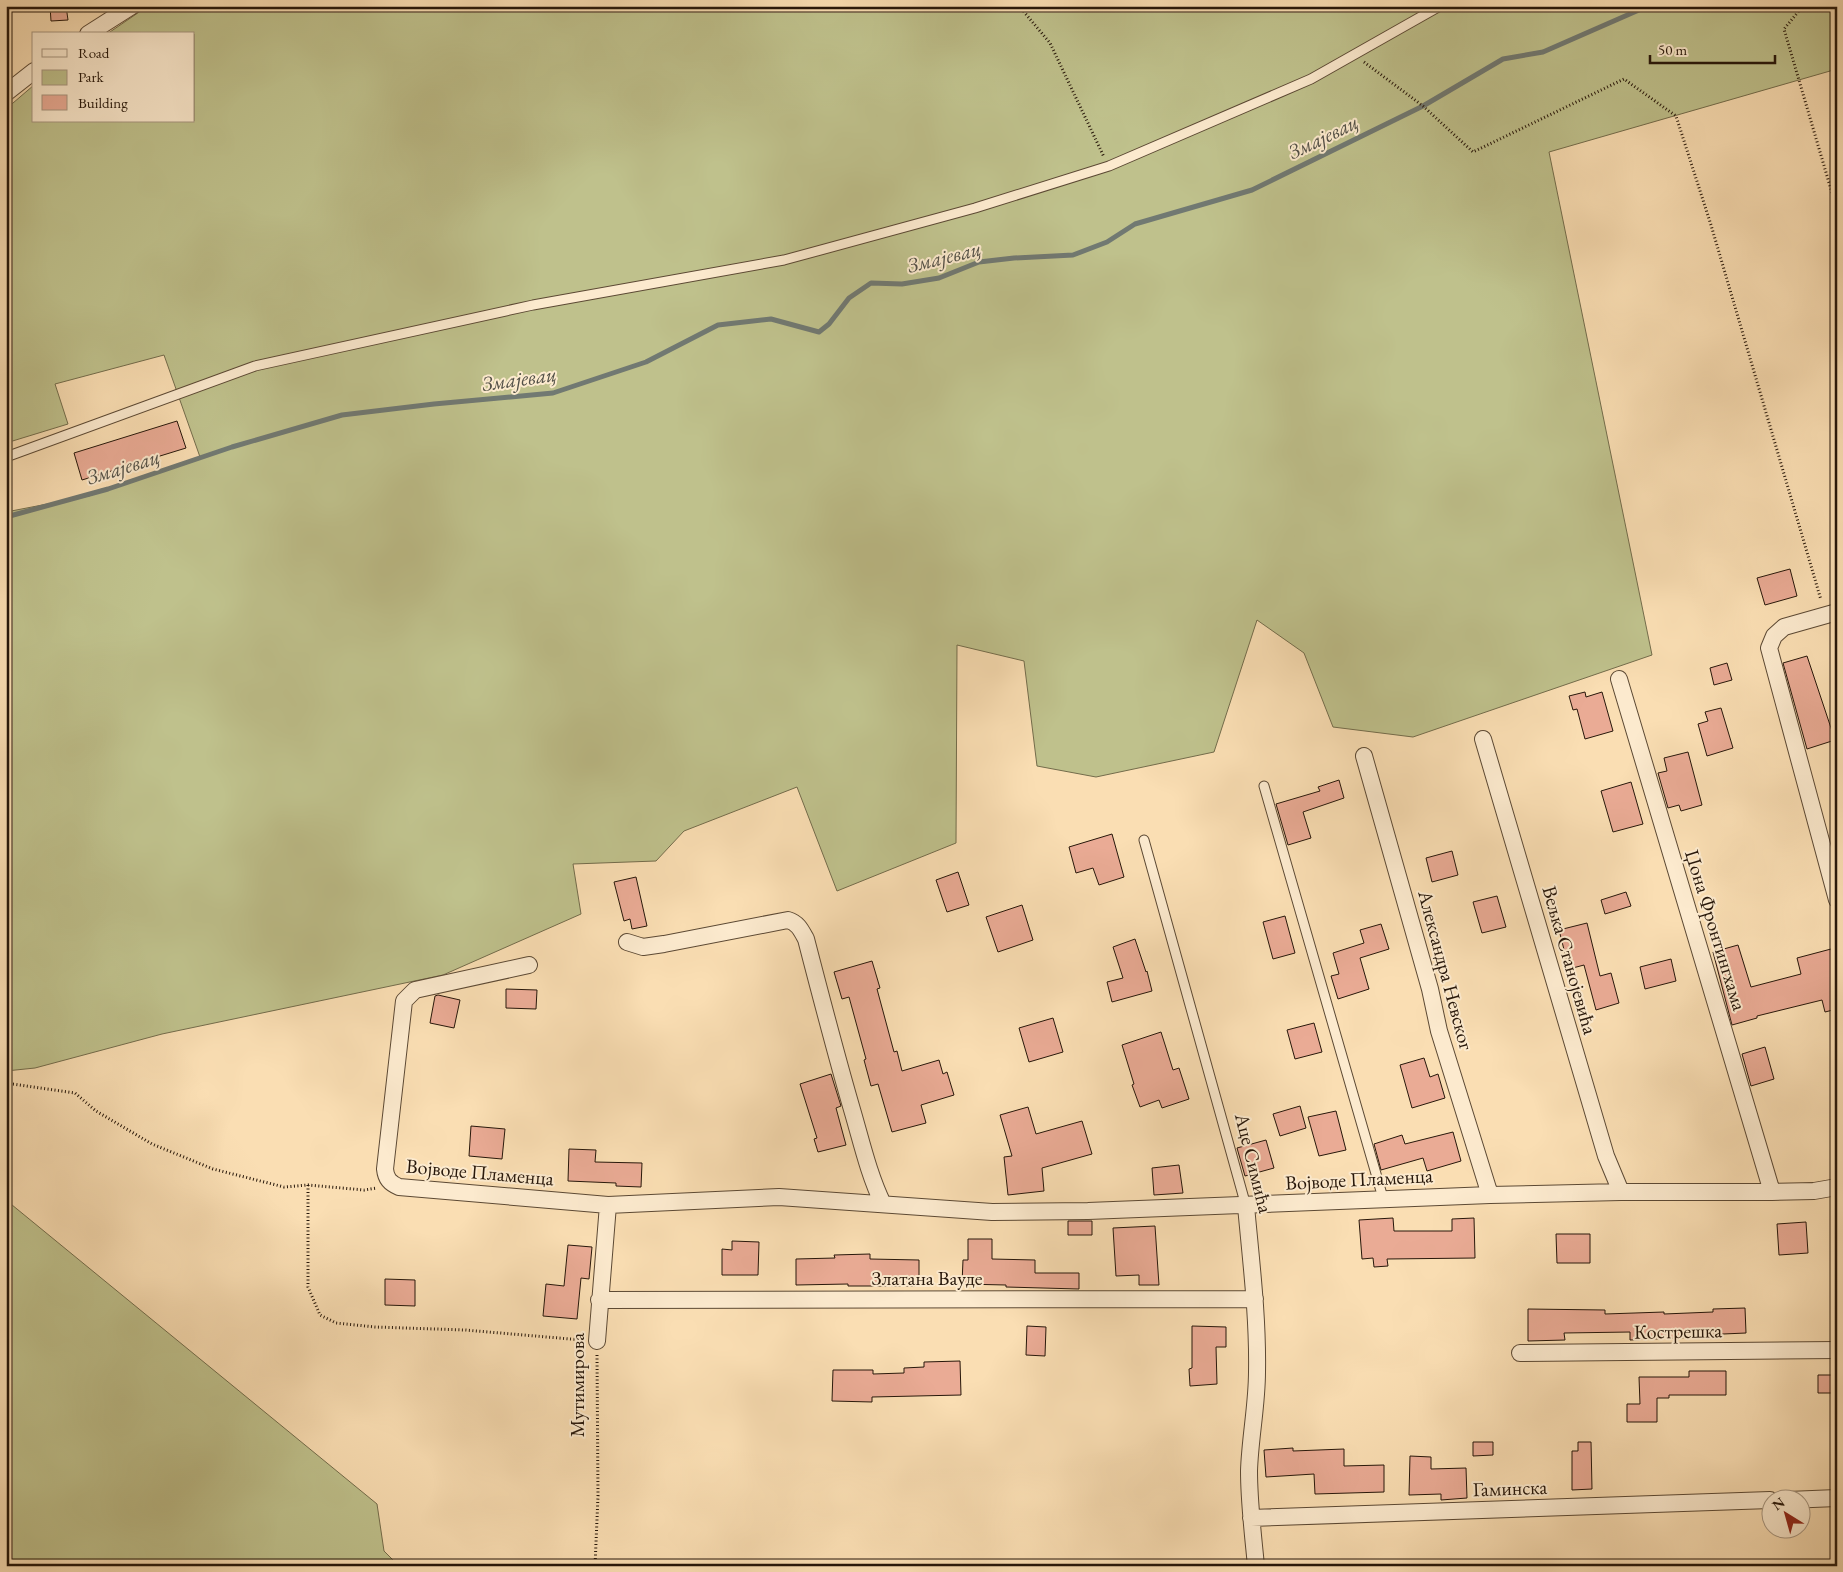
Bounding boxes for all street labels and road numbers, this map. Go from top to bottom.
street label: Џона Фронтингхама [1679,846,1753,1014]
street label: Вељка Станојевића [1536,883,1604,1037]
street label: Александра Невског [1412,886,1480,1053]
street label: Аце Симића [1229,1109,1279,1216]
street label: Војводе Пламенца [405,1153,555,1191]
street label: Војводе Пламенца [1284,1162,1434,1196]
street label: Златана Вауде [871,1265,983,1291]
street label: Кострешка [1634,1317,1722,1345]
street label: Мутимирова [564,1333,590,1437]
street label: Гаминска [1472,1474,1548,1502]

